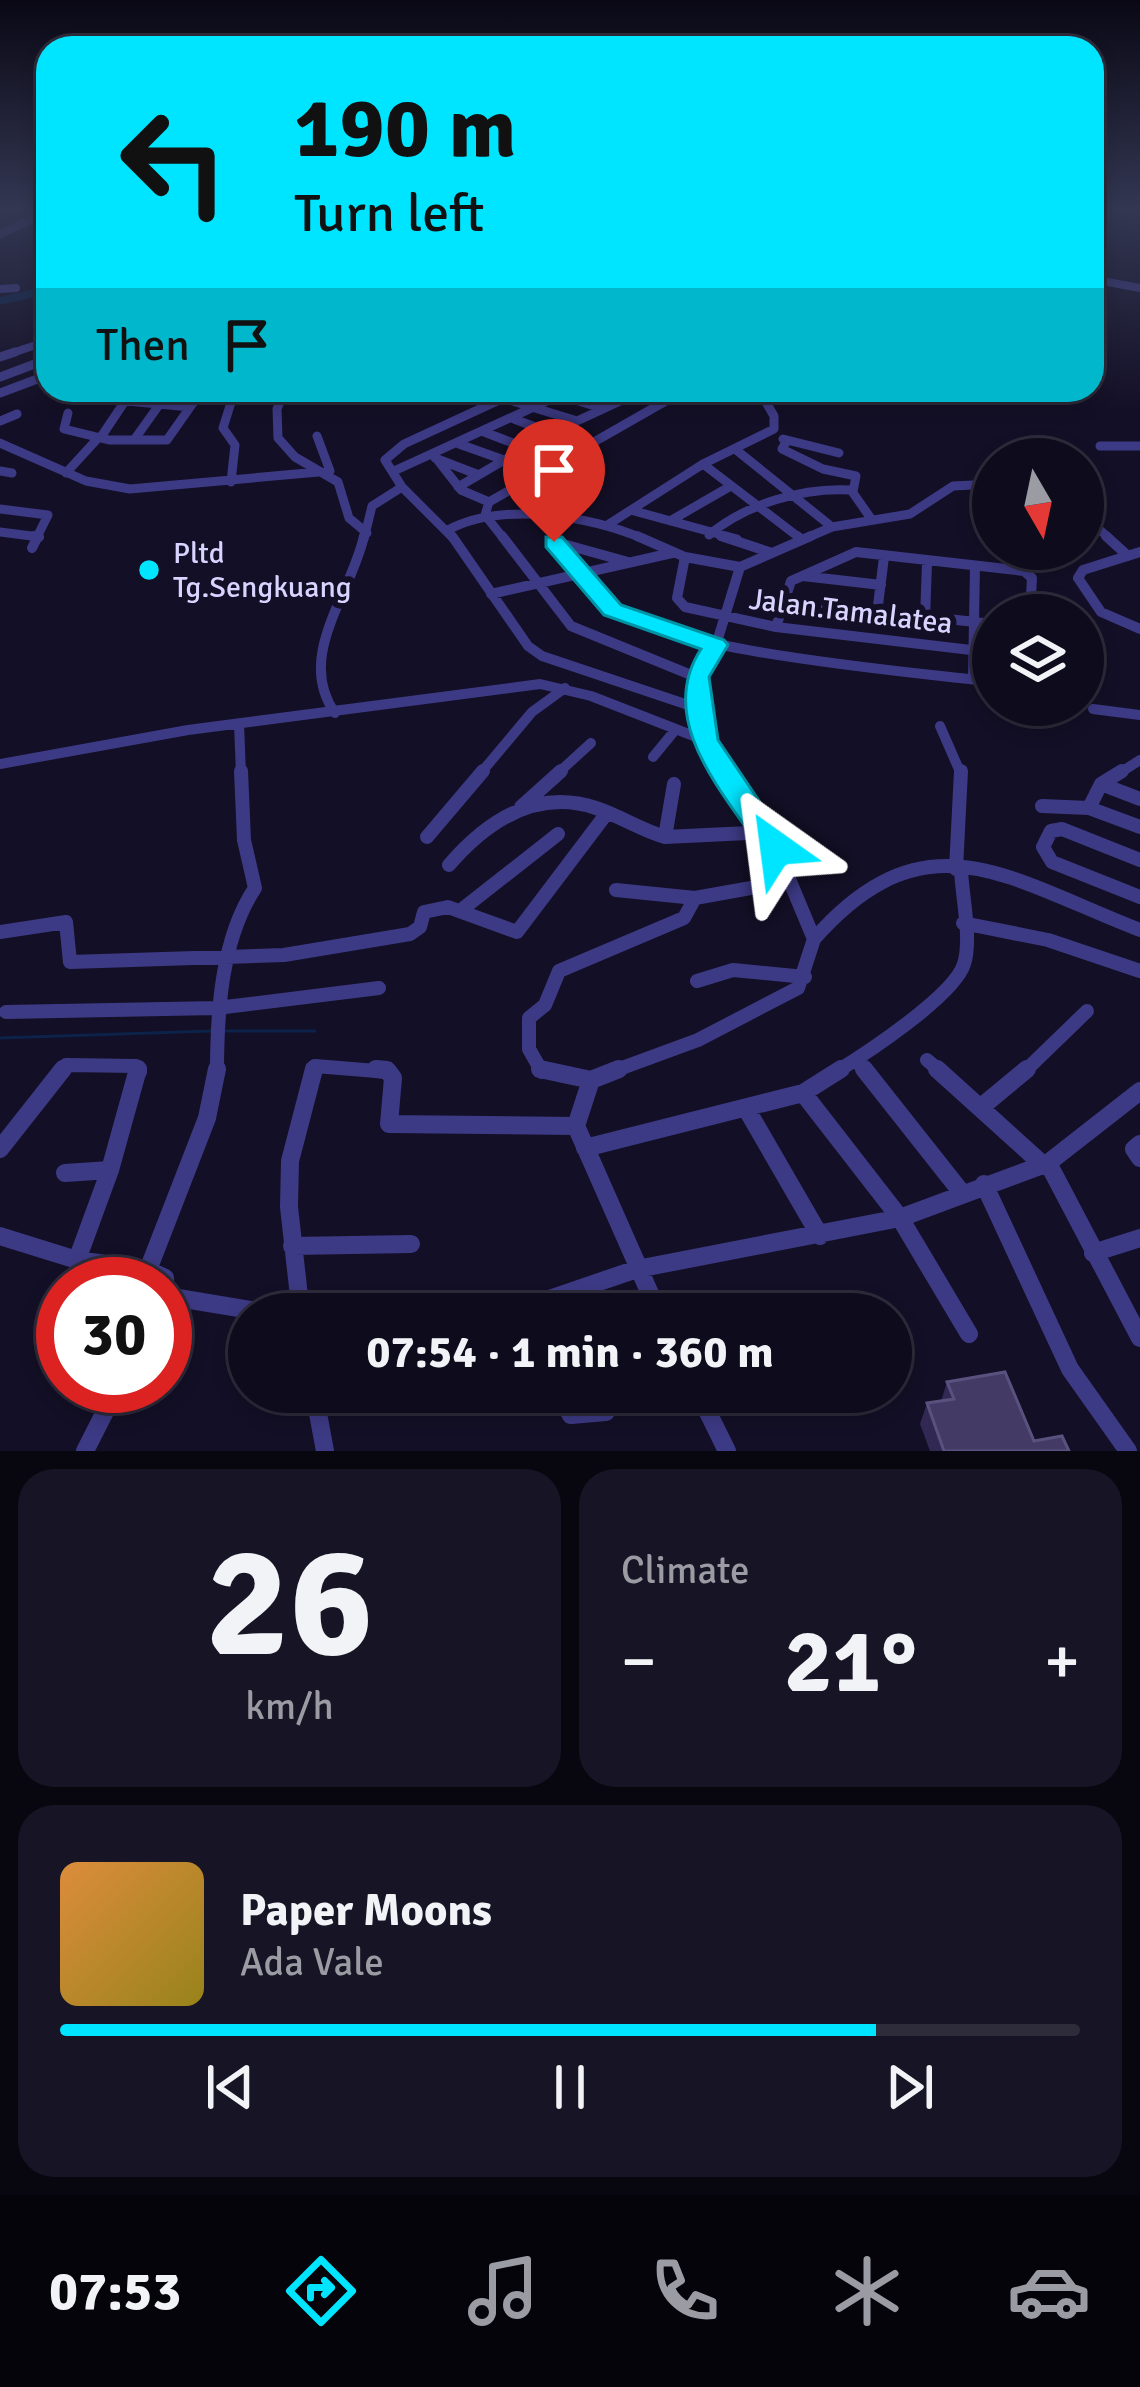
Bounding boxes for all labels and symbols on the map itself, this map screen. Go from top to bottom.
pin [503,419,605,542]
north arrow [972,438,1104,570]
place label: Pltd Tg.Sengkuang [173,535,352,606]
marker: Pltd Tg.Sengkuang [136,557,162,583]
street label: Jalan.Tamalatea [747,581,955,642]
position arrow [713,785,839,911]
speed limit sign: 30 [36,1257,192,1413]

